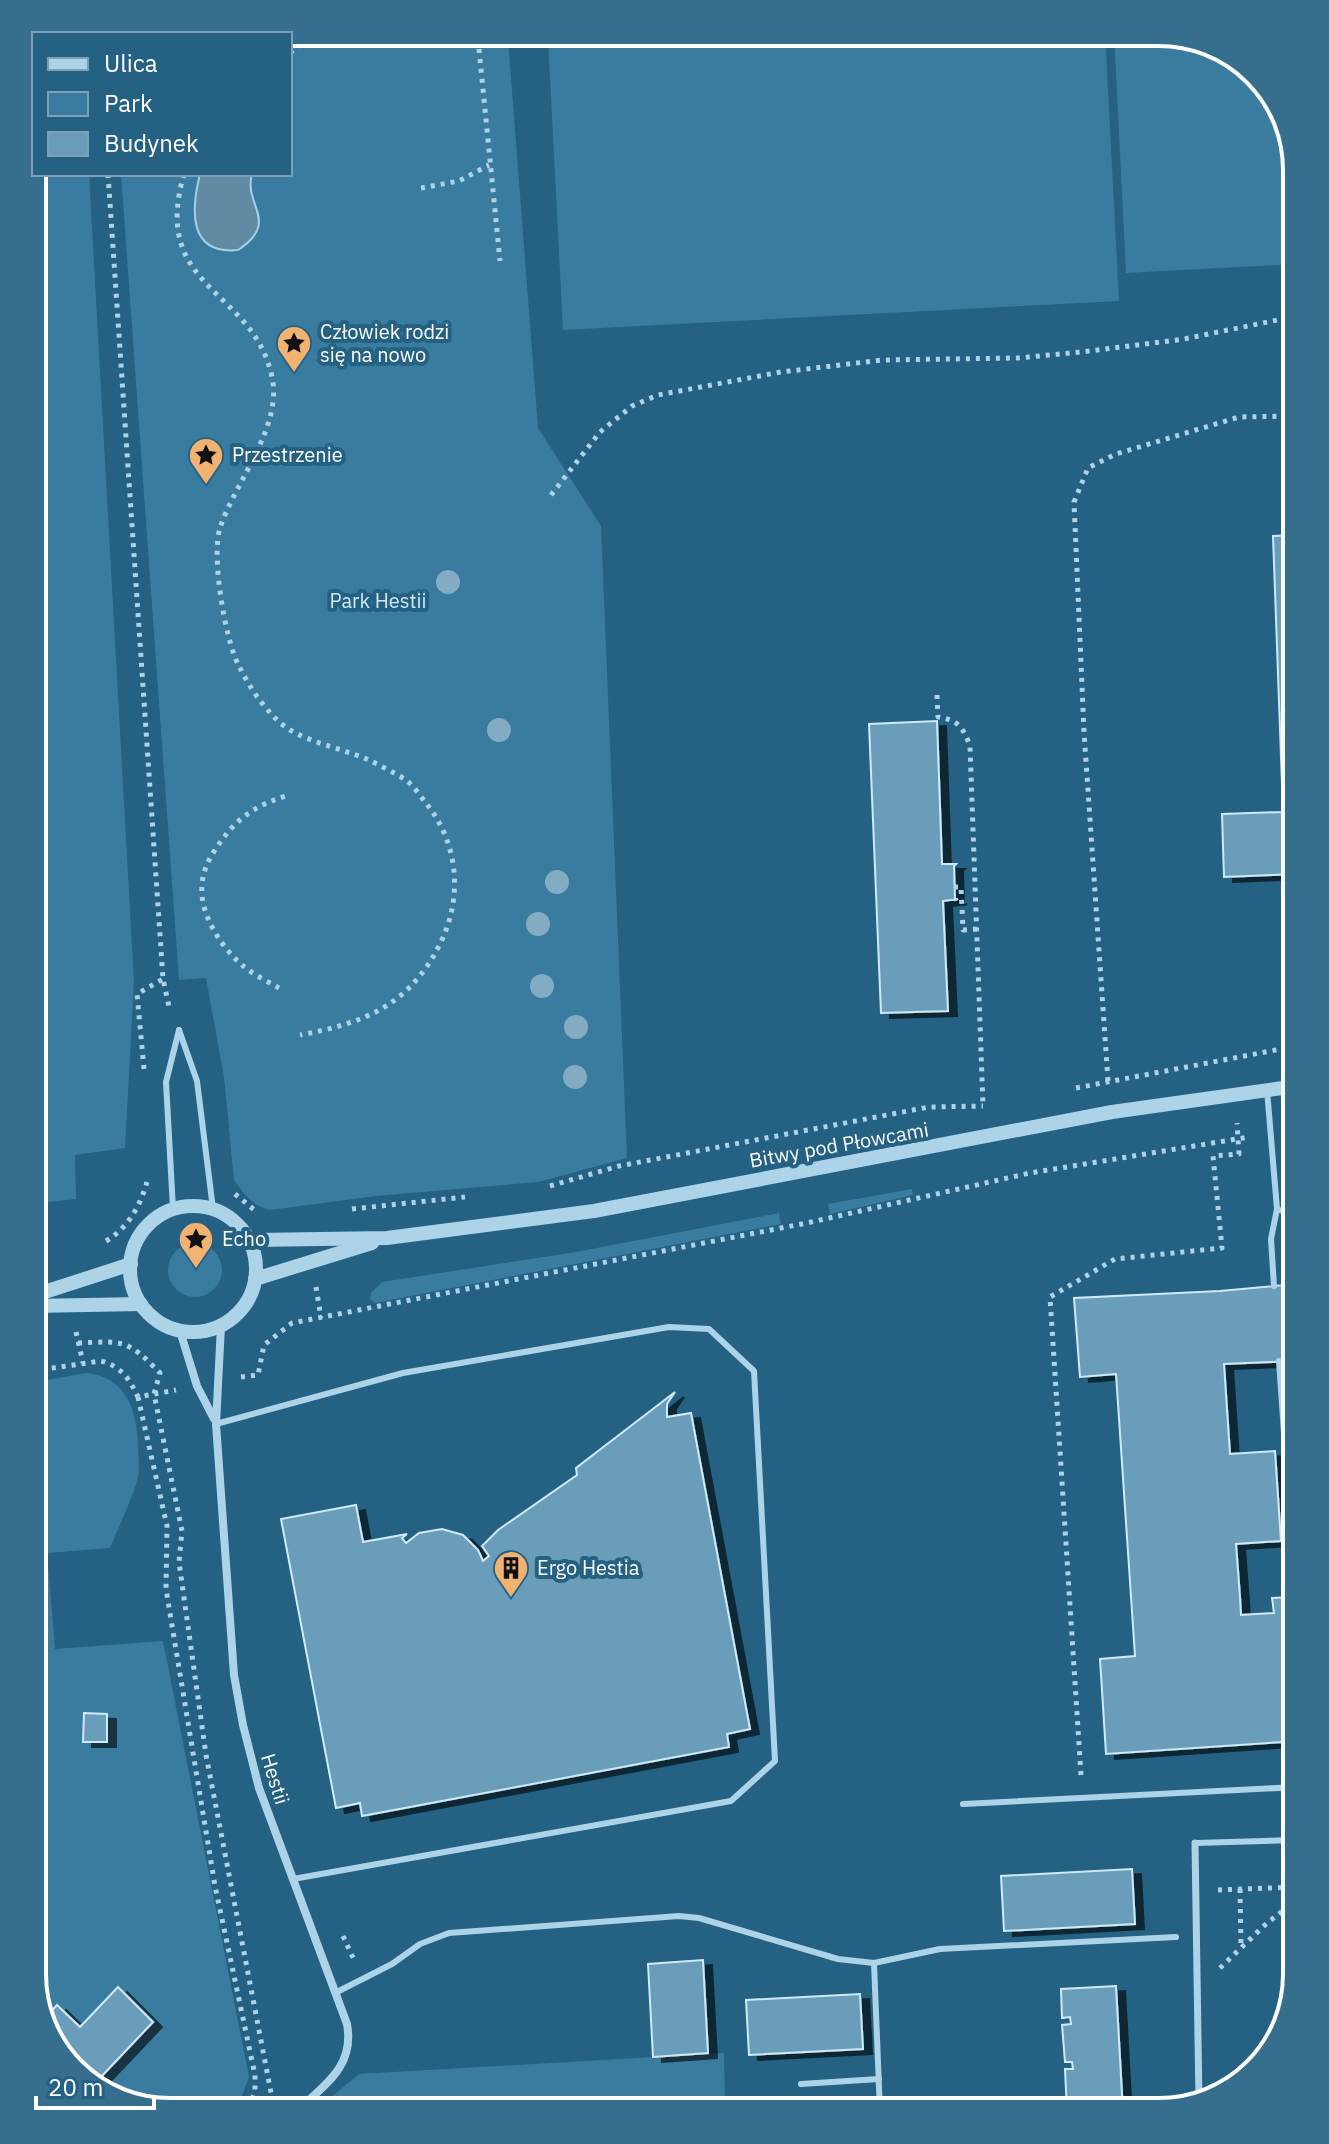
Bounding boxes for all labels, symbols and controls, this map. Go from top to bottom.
legend [32,32,292,176]
text: Ulica [104,47,158,79]
text: Park [104,87,153,119]
text: Budynek [104,127,199,159]
place label: Człowiek rodzi się na nowo [320,318,449,368]
place icon: Człowiek rodzi się na nowo [275,324,313,374]
place icon: Przestrzenie [187,436,225,486]
place label: Przestrzenie [232,441,343,468]
park label: Park Hestii [330,587,426,614]
street label: Bitwy pod Płowcami [747,1115,931,1174]
place icon: Echo [177,1220,215,1270]
place label: Echo [222,1225,266,1252]
building icon: Ergo Hestia [492,1549,530,1599]
place label: Ergo Hestia [537,1554,640,1581]
street label: Hestii [255,1750,296,1808]
scale bar [36,2060,154,2110]
text: 20 m [48,2071,103,2103]

